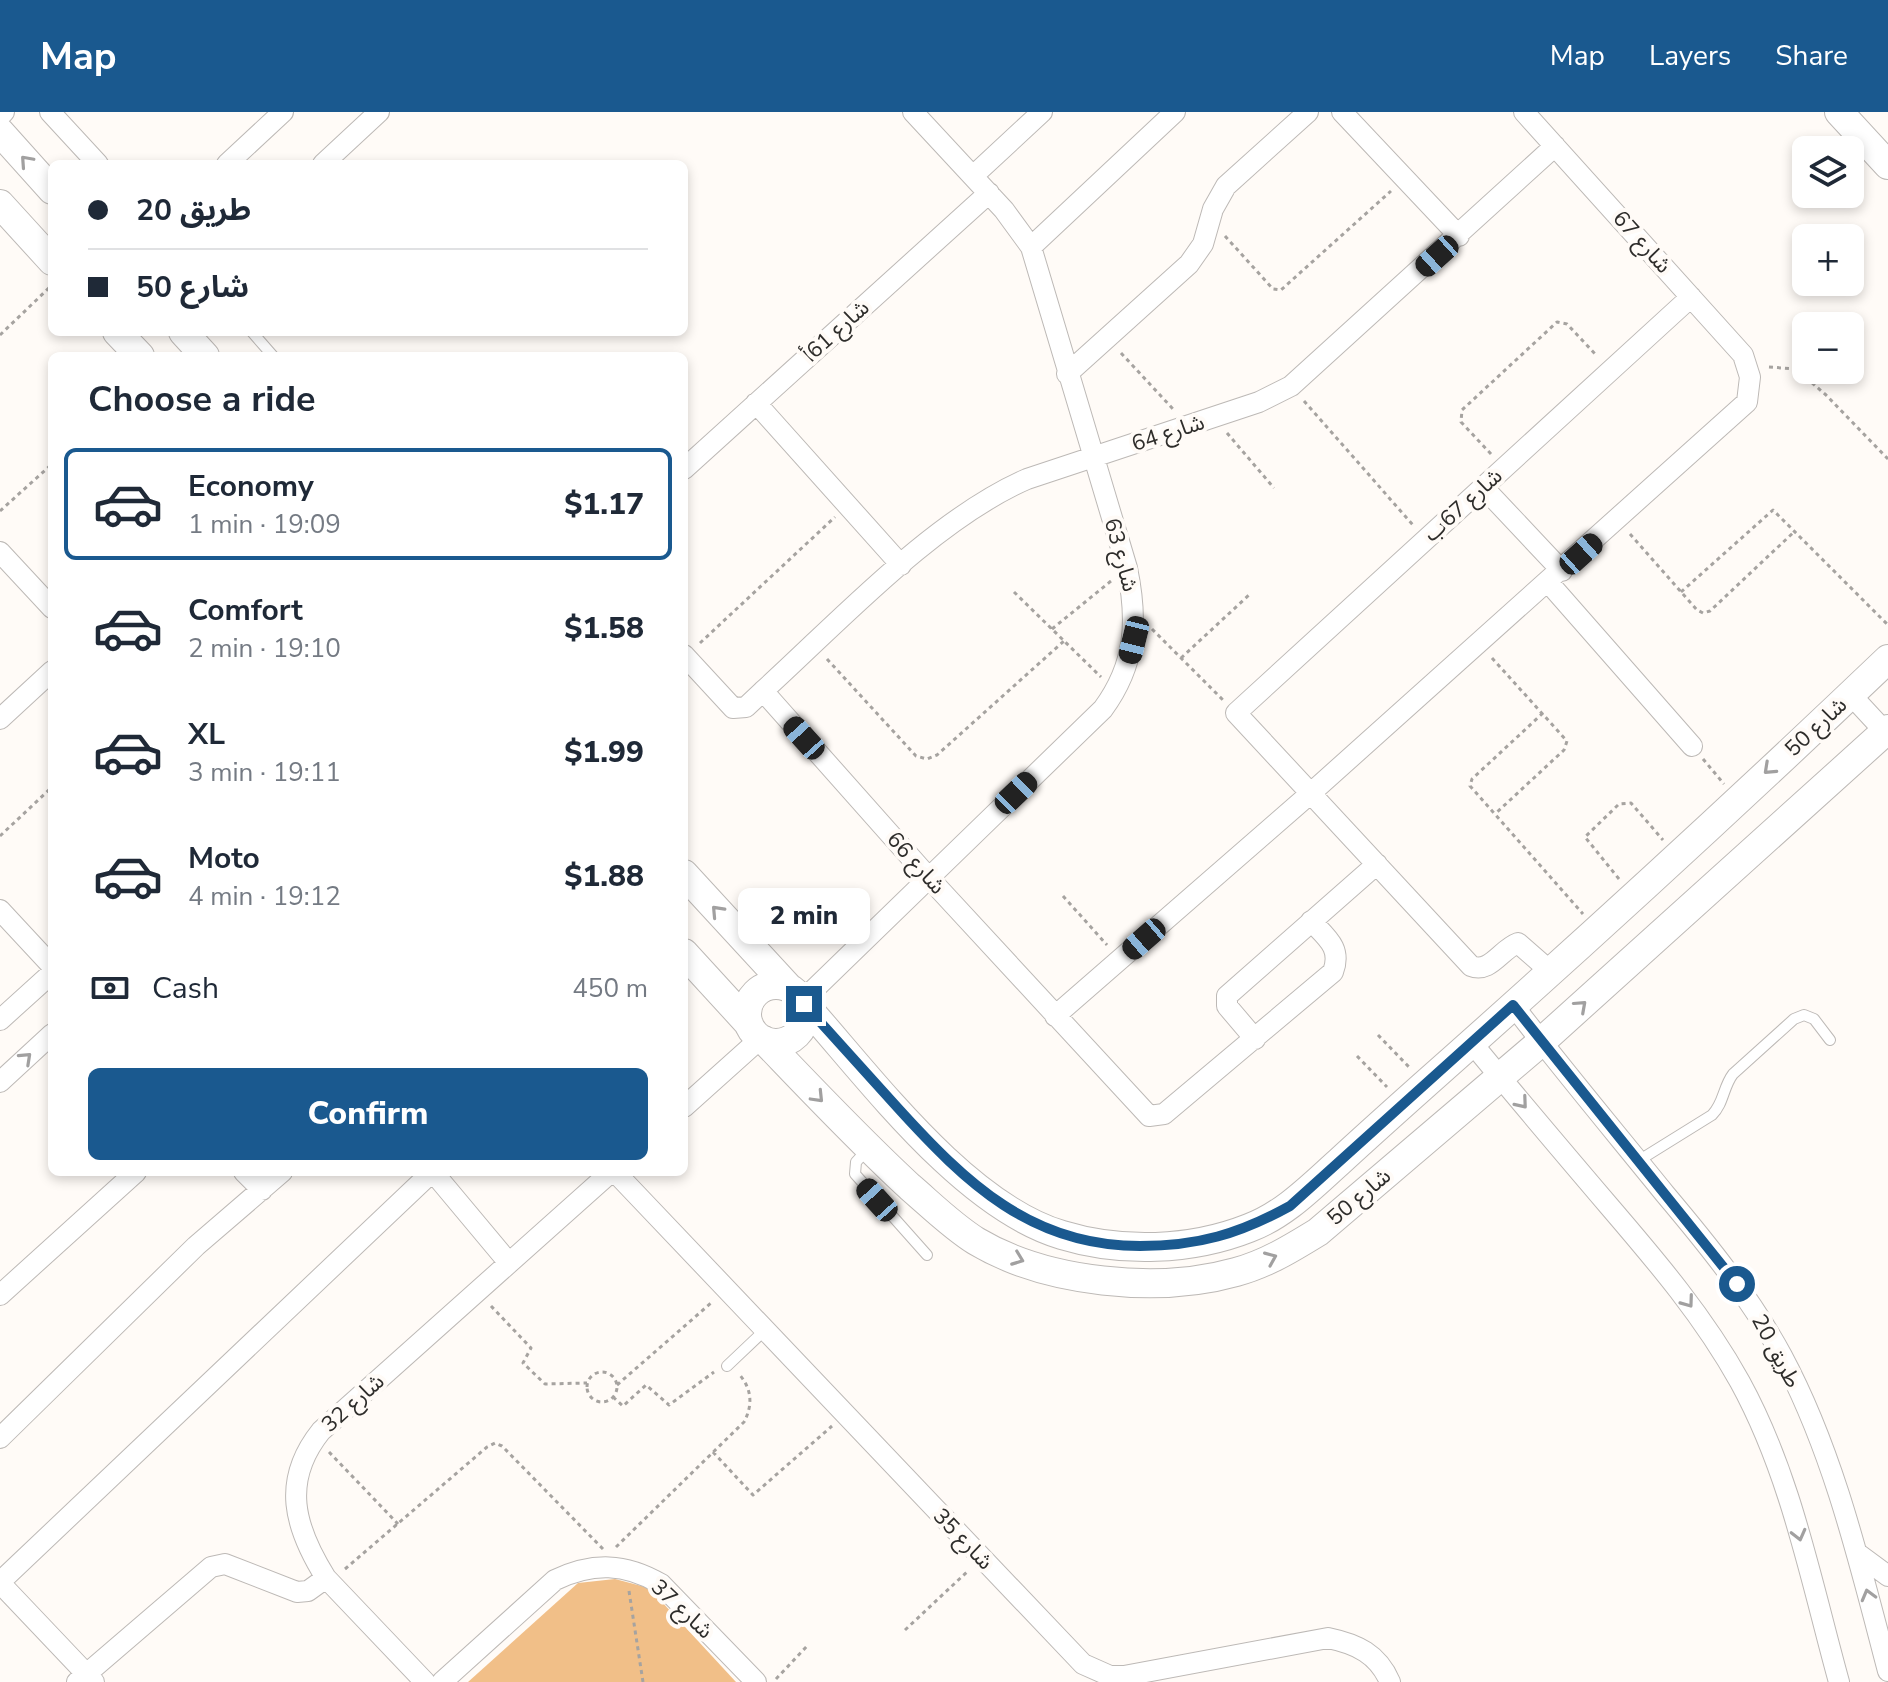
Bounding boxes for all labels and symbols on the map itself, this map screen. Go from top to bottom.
one-way arrow [21,156,36,171]
street label: شارع 67 [1605,204,1678,281]
car [1411,231,1463,281]
street label: شارع 61أ [796,293,876,370]
street label: شارع 64 [1128,407,1209,460]
street label: شارع 67ب [1417,461,1510,549]
street label: شارع 63 [1096,515,1145,595]
car [1555,529,1607,579]
car [1117,614,1151,666]
street label: شارع 50 [1778,690,1854,764]
car [779,712,829,764]
one-way arrow [1764,760,1779,774]
car [990,768,1042,818]
street label: شارع 66 [879,825,952,902]
callout: 2 min [738,888,870,944]
one-way arrow [713,905,727,920]
car [1118,914,1170,964]
route end [786,986,822,1022]
one-way arrow [1571,1002,1586,1016]
one-way arrow [17,1053,31,1068]
one-way arrow [809,1088,823,1102]
one-way arrow [1512,1094,1526,1108]
street label: شارع 50 [1321,1161,1398,1233]
car [852,1174,902,1226]
one-way arrow [1010,1249,1024,1266]
one-way arrow [1263,1251,1277,1267]
route start [1719,1266,1755,1302]
one-way arrow [1679,1294,1693,1308]
street label: طريق 20 [1744,1309,1808,1393]
street label: شارع 32 [315,1367,392,1440]
street label: شارع 35 [925,1502,1000,1577]
one-way arrow [1790,1528,1807,1542]
street label: شارع 37 [644,1572,720,1646]
one-way arrow [1861,1589,1878,1603]

